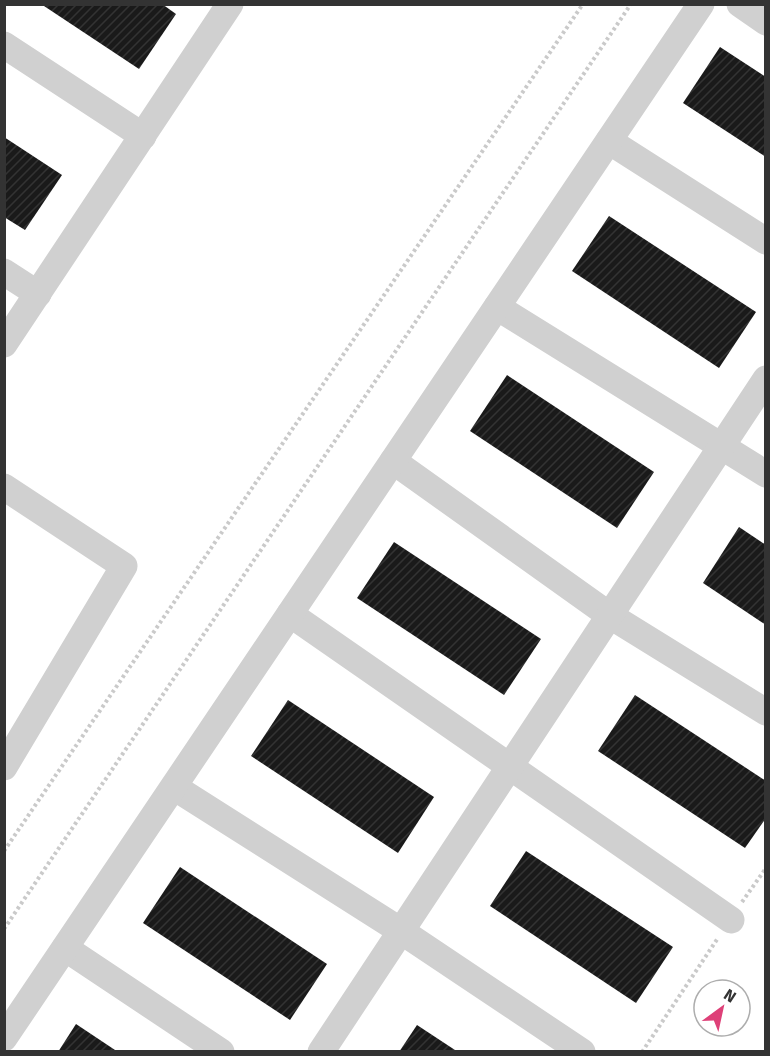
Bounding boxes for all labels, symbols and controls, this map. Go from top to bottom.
north arrow [692,978,752,1038]
text: N [720,985,740,1007]

